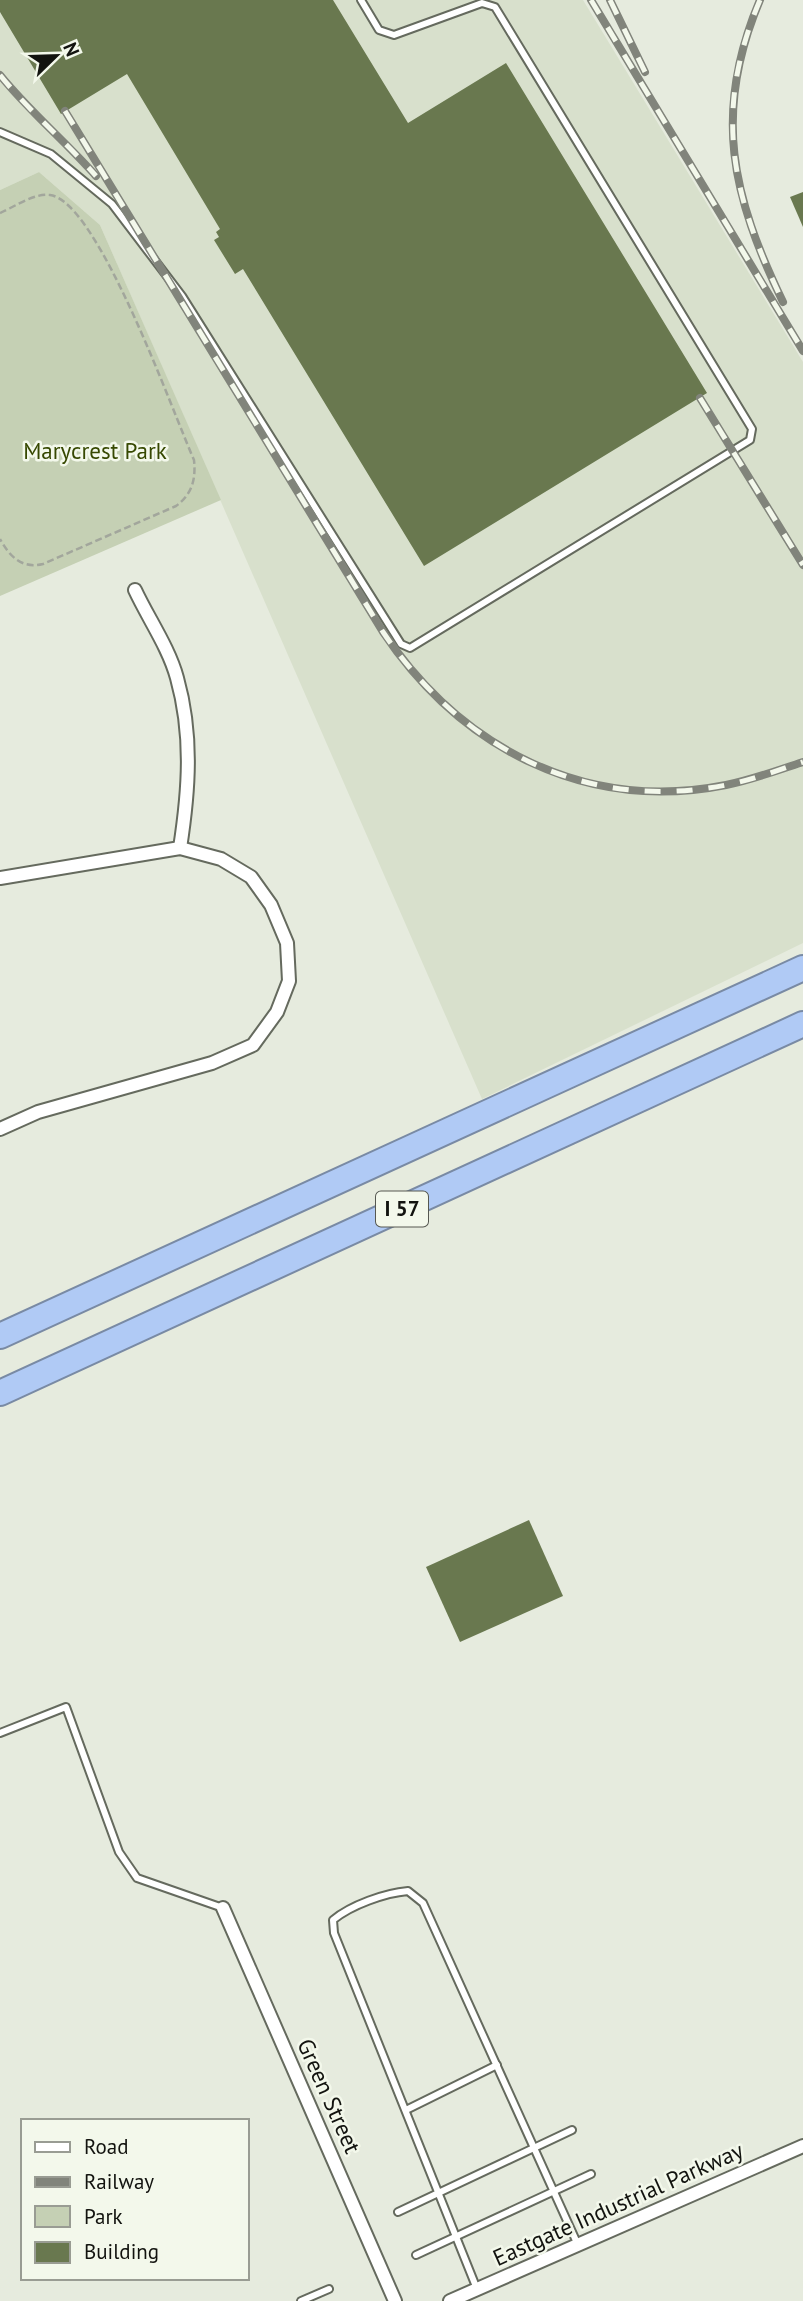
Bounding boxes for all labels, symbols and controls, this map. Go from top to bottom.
north arrow [21,21,91,91]
text: N [58,39,85,60]
park label: Marycrest Park [23,436,167,465]
road number: I 57 [376,1192,428,1226]
street label: Green Street [291,2034,368,2158]
legend [21,2119,248,2280]
text: Road [84,2133,128,2160]
street label: Eastgate Industrial Parkway [488,2135,748,2272]
text: Railway [84,2168,154,2195]
text: Park [84,2203,123,2230]
text: Building [84,2238,159,2265]

